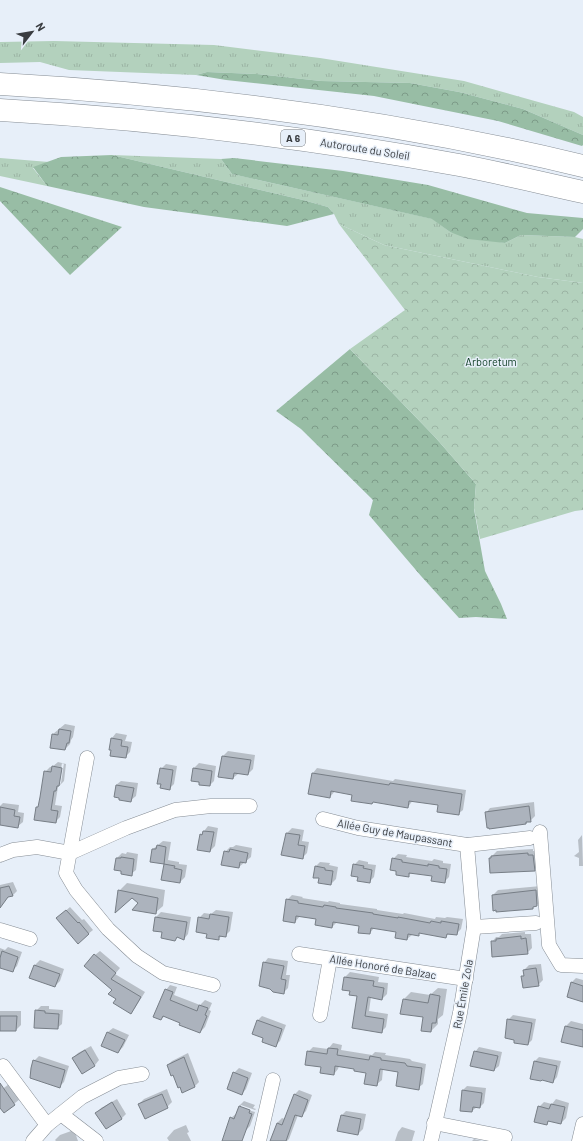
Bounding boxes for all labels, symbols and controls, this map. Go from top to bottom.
north arrow [12,12,52,52]
text: N [34,20,48,33]
road number: A 6 [281,130,305,146]
street label: Autoroute du Soleil [319,135,411,162]
park label: Arboretum [465,355,517,368]
street label: Allée Guy de Maupassant [337,816,454,849]
street label: Allée Honoré de Balzac [329,952,438,981]
street label: Rue Émile Zola [450,958,475,1030]

